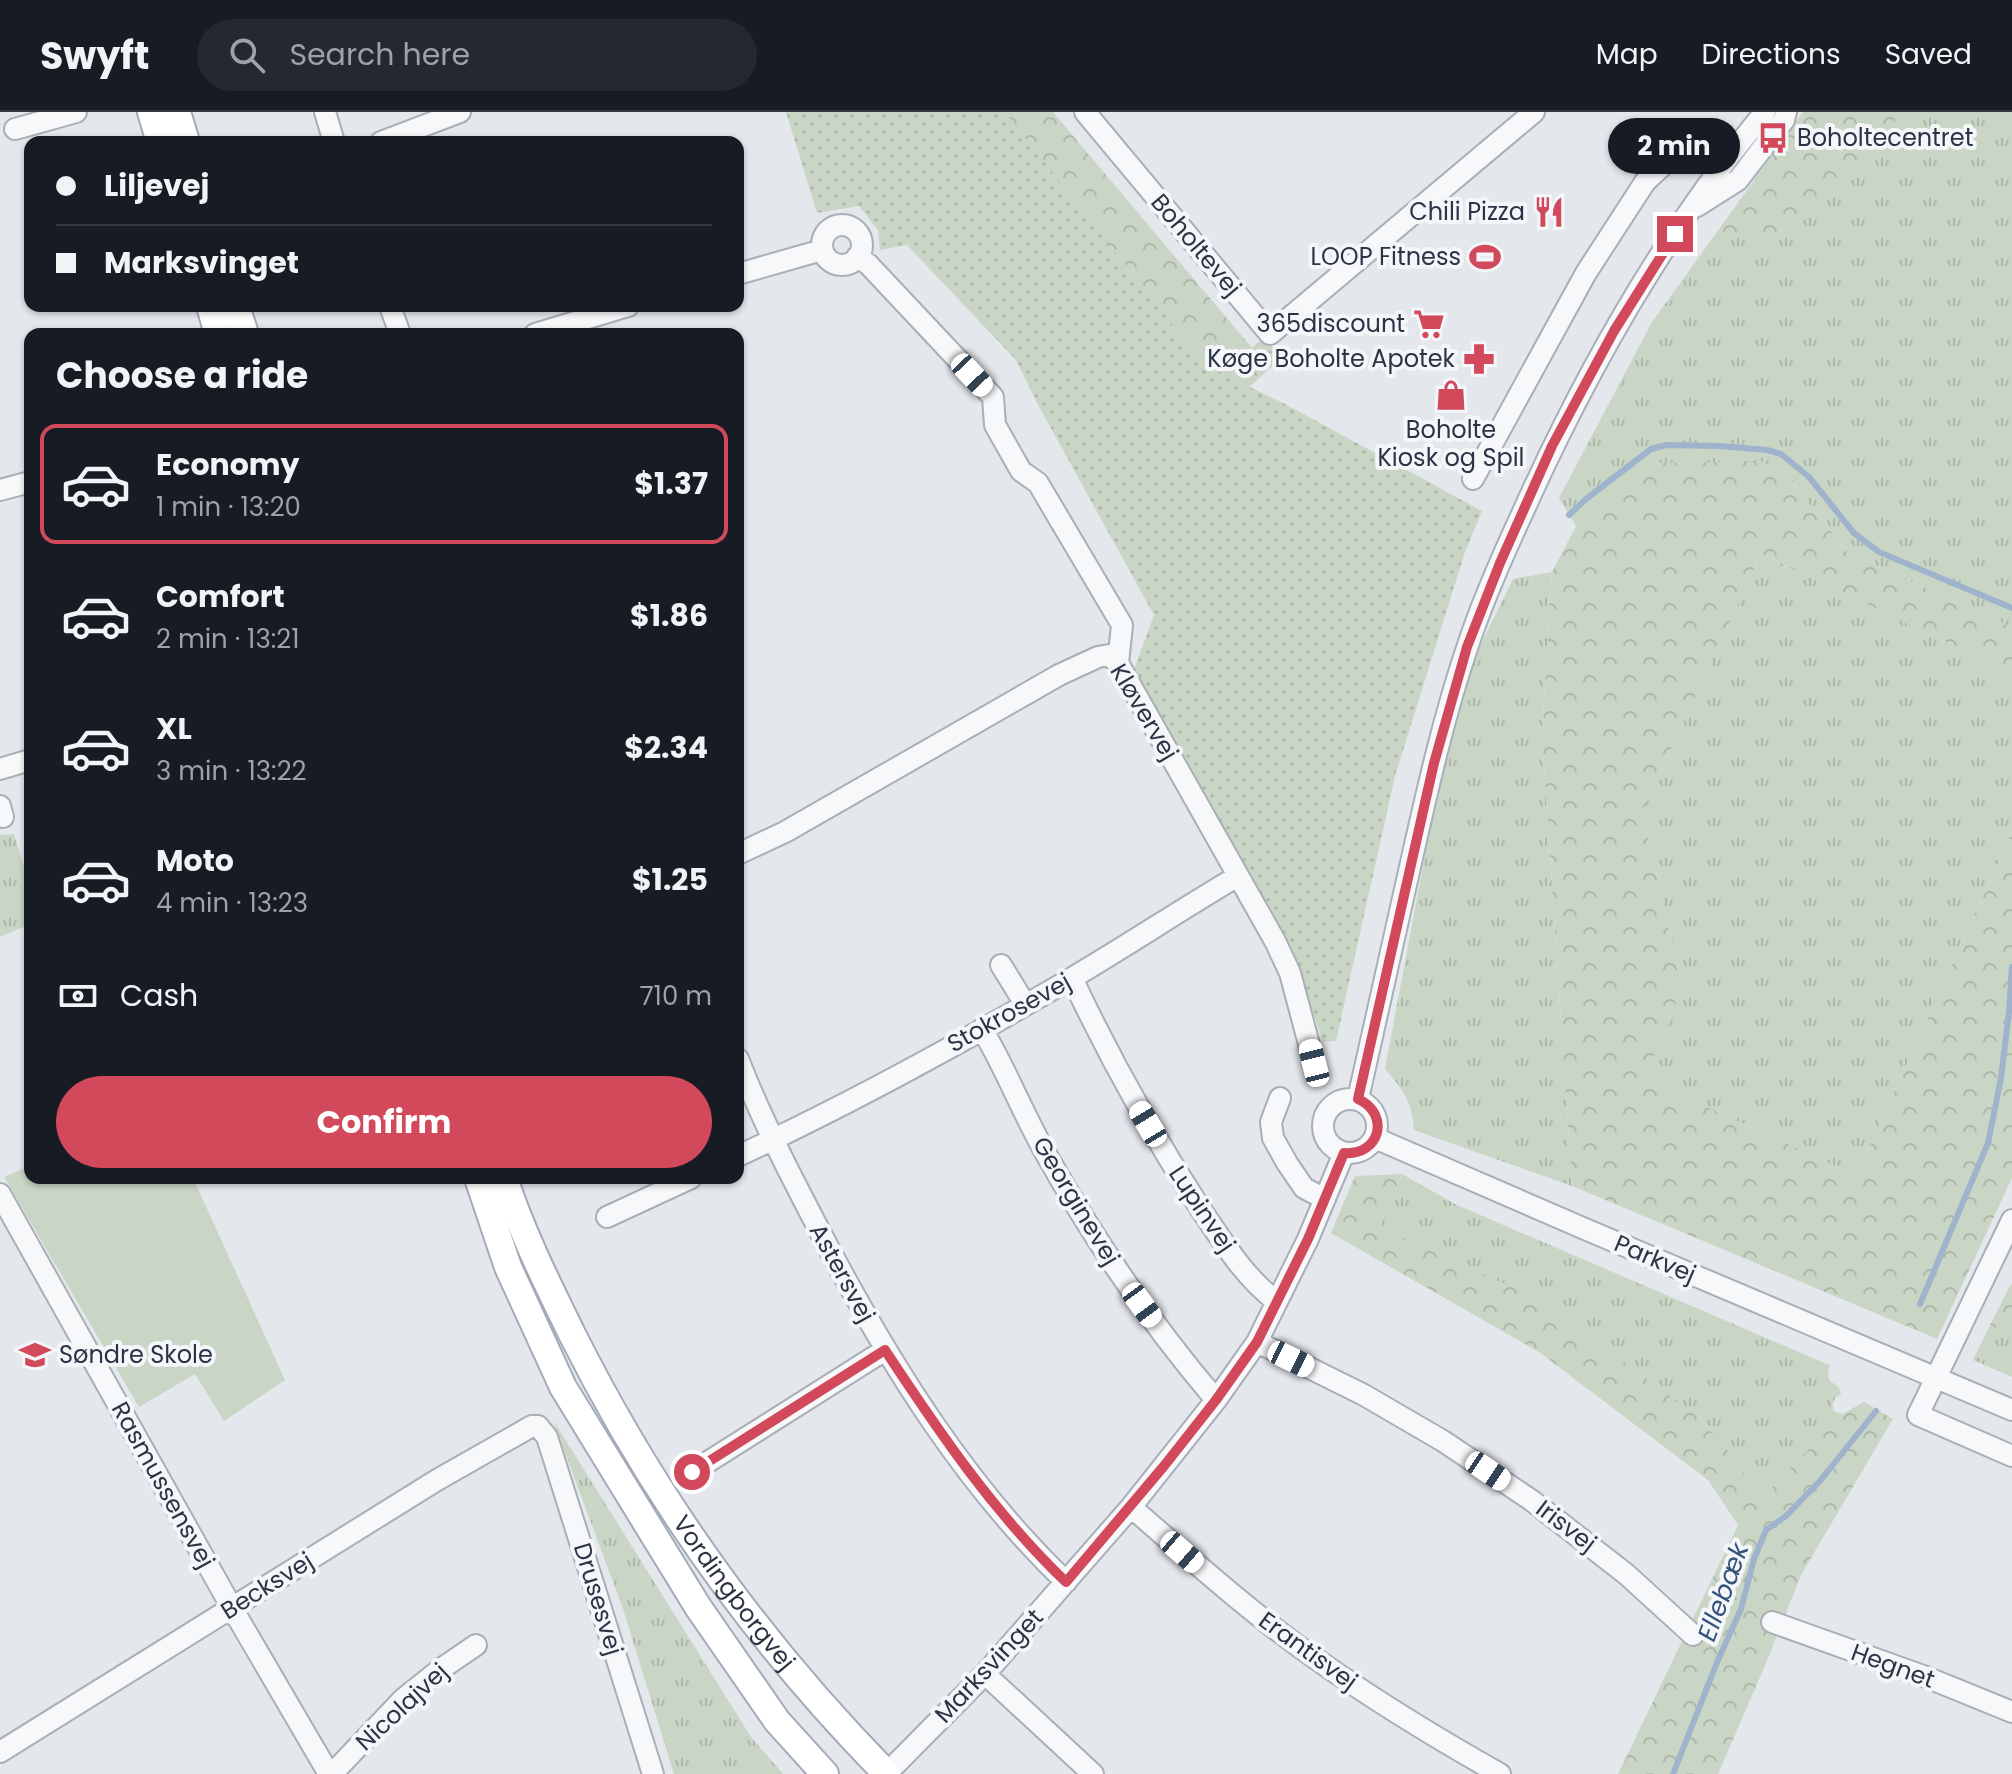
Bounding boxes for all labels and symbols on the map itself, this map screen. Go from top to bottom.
callout: 2 min [1609,118,1741,174]
bus stop icon: Boholtecentret [1756,121,1790,155]
place label: Boholtecentret [1797,121,1973,154]
street label: Boholtevej [1144,186,1249,303]
place label: Chili Pizza [1409,195,1525,228]
restaurant icon: Chili Pizza [1532,195,1566,229]
route end [1657,216,1693,252]
place label: LOOP Fitness [1311,240,1461,273]
sports icon: LOOP Fitness [1468,240,1502,274]
place label: 365discount [1257,307,1405,340]
supermarket icon: 365discount [1412,307,1446,341]
place label: Køge Boholte Apotek [1207,342,1456,375]
pharmacy icon: Køge Boholte Apotek [1462,342,1496,376]
car [947,349,997,401]
shop icon: Boholte Kiosk og Spil [1434,378,1468,412]
place label: Boholte Kiosk og Spil [1377,413,1525,474]
street label: Kløvervej [1103,657,1186,766]
street label: Stokrosevej [941,965,1076,1060]
car [1297,1037,1331,1089]
car [1125,1097,1171,1151]
street label: Georginevej [1025,1130,1128,1271]
street label: Lupinvej [1161,1159,1243,1258]
street label: Astersvej [802,1217,883,1328]
street label: Parkvej [1609,1227,1701,1290]
car [1118,1279,1166,1331]
school or university icon: Søndre Skole [18,1338,52,1372]
place label: Søndre Skole [59,1338,213,1371]
car [1264,1338,1318,1380]
street label: Rasmussensvej [104,1396,223,1574]
car [1461,1448,1515,1494]
route start [674,1454,710,1490]
street label: Irisvej [1529,1492,1603,1559]
street label: Vordingborgvej [666,1509,803,1677]
car [1156,1527,1208,1577]
water label: Ellebæk [1689,1537,1758,1646]
street label: Drusesvej [566,1539,631,1659]
street label: Becksvej [214,1544,319,1627]
street label: Marksvinget [927,1601,1050,1730]
street label: Erantisvej [1252,1604,1364,1698]
street label: Hegnet [1847,1635,1940,1696]
street label: Nicolajvej [348,1655,455,1758]

